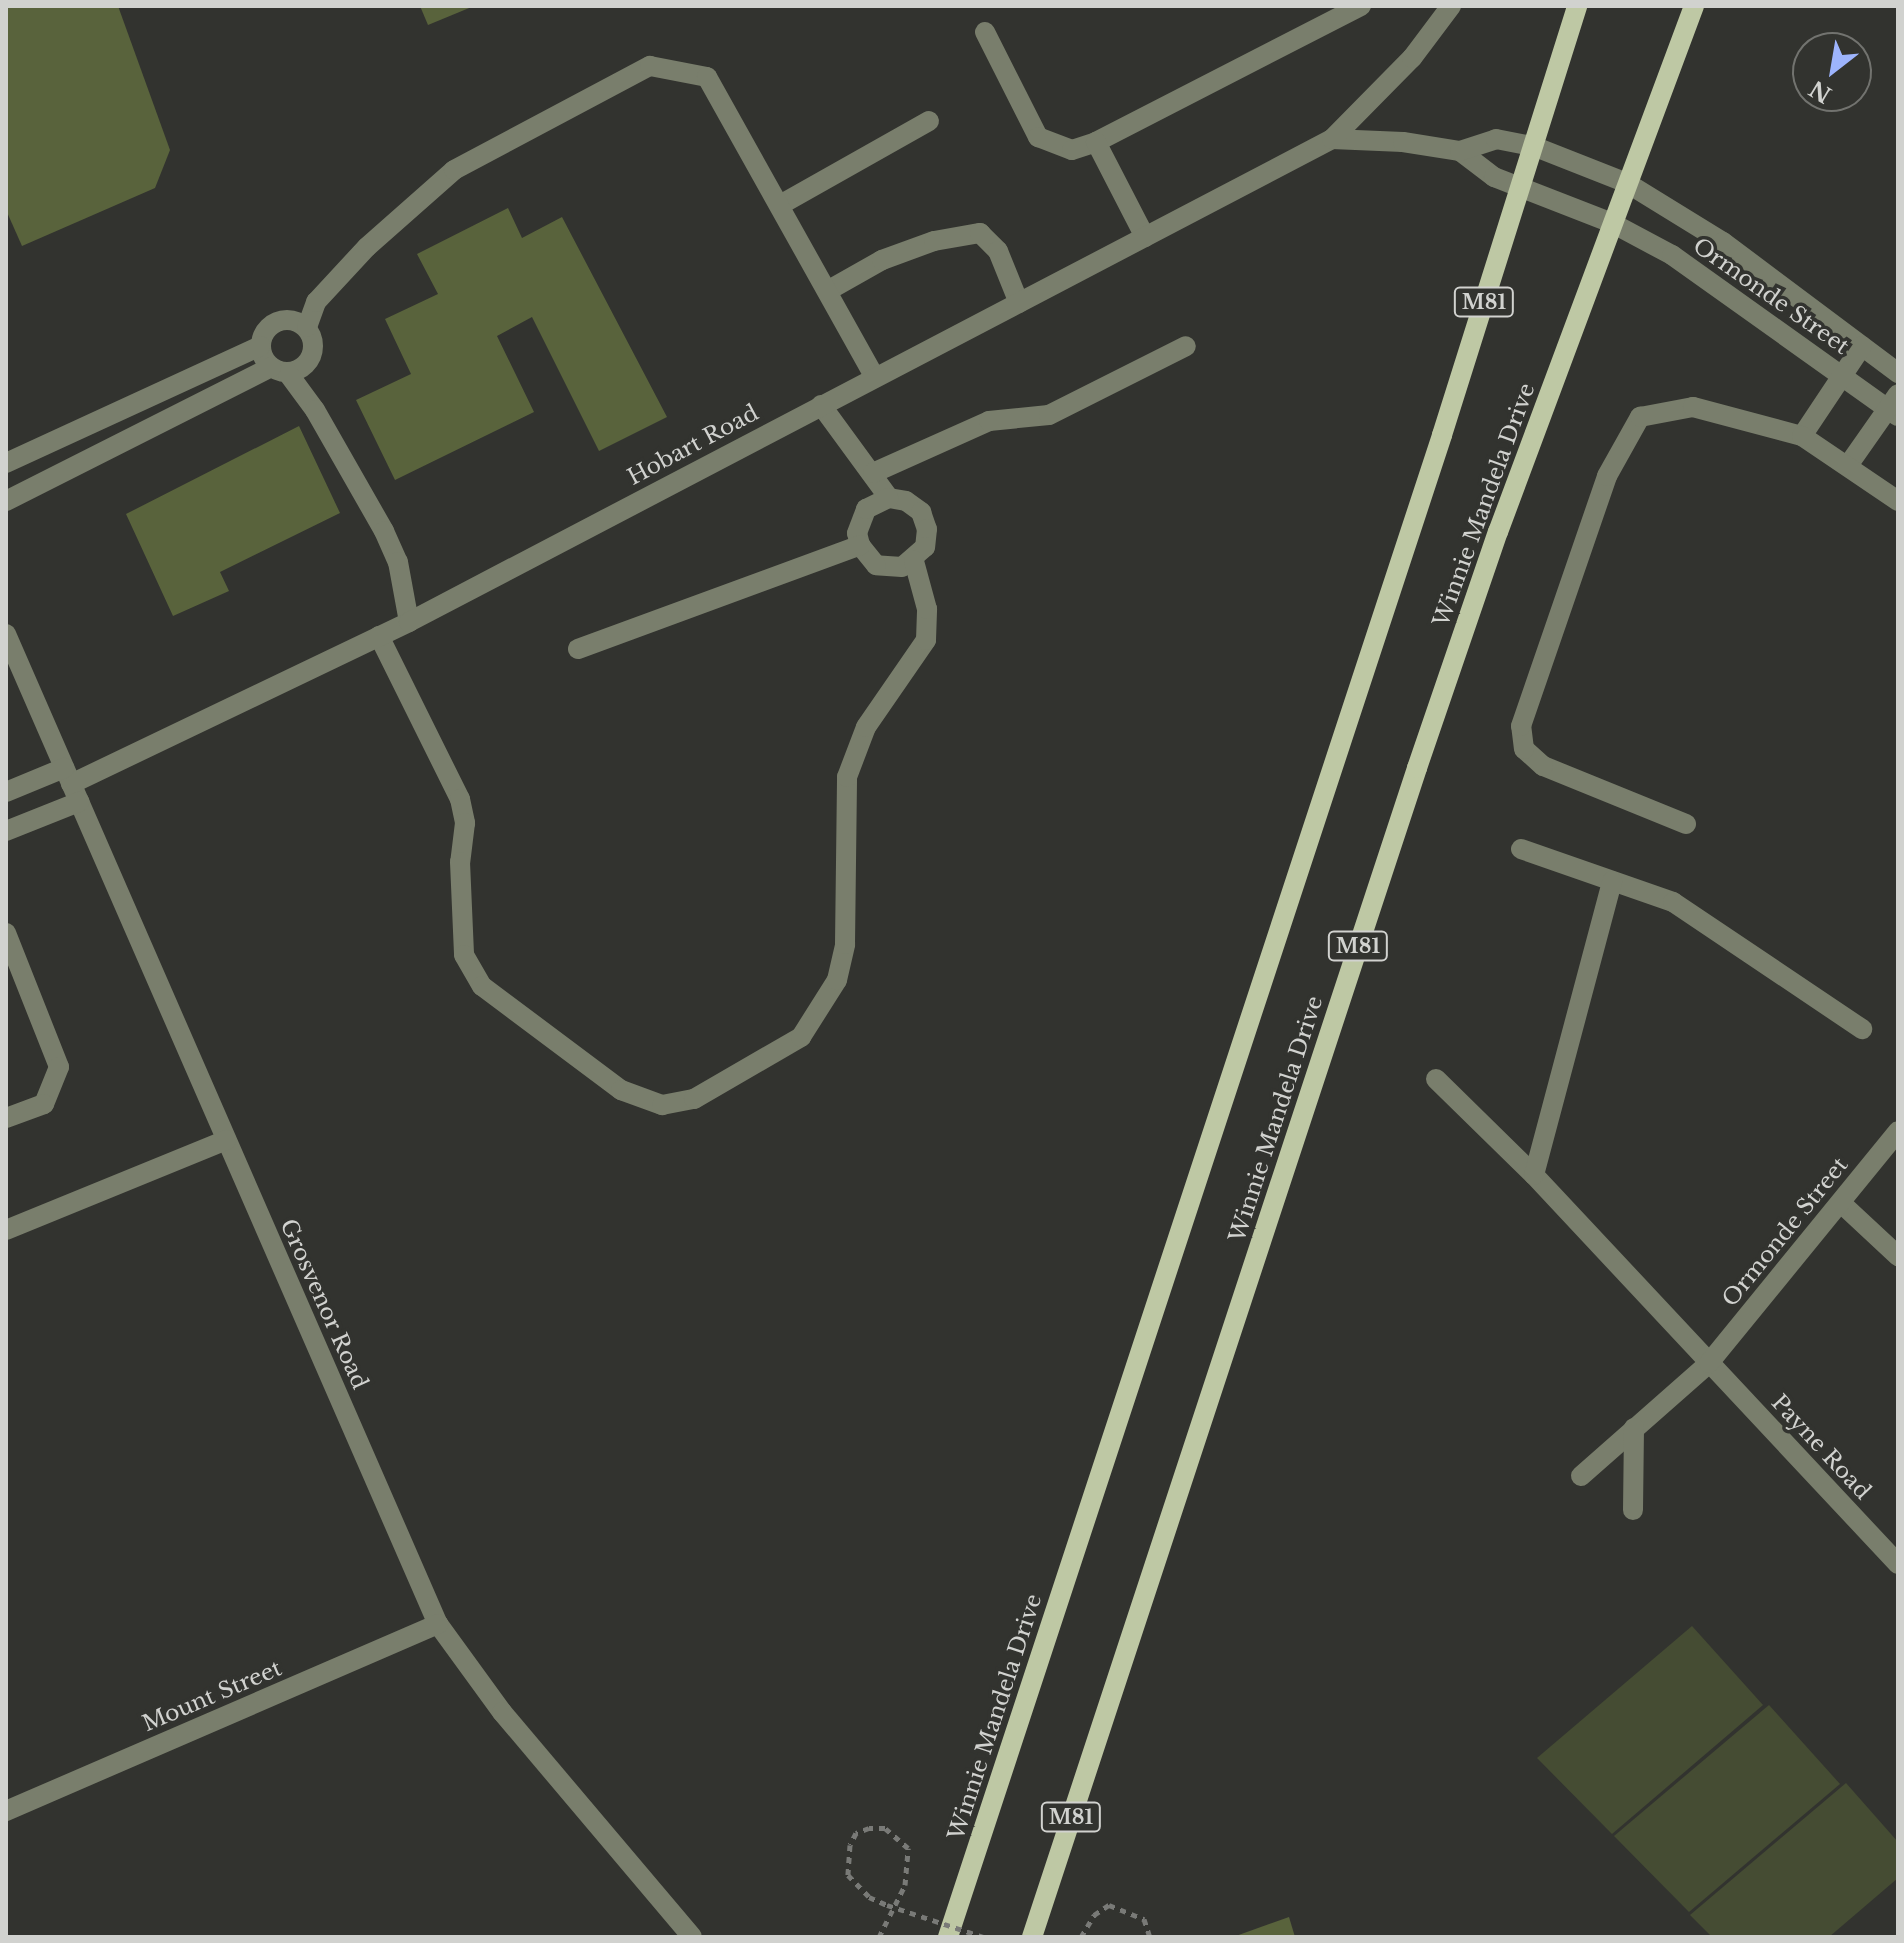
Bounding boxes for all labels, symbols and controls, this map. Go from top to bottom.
north arrow [1792,32,1872,112]
text: N [1805,74,1836,108]
street label: Ormonde Street [1688,232,1854,360]
road number: M81 [1452,286,1516,318]
street label: Winnie Mandela Drive [1428,380,1540,630]
street label: Hobart Road [623,399,763,491]
road number: M81 [1326,930,1390,962]
street label: Winnie Mandela Drive [1224,993,1328,1245]
street label: Ormonde Street [1717,1152,1853,1312]
street label: Grosvenor Road [275,1215,373,1393]
street label: Payne Road [1766,1389,1876,1505]
street label: Winnie Mandela Drive [943,1591,1047,1843]
street label: Mount Street [139,1655,285,1737]
road number: M81 [1039,1801,1103,1833]

